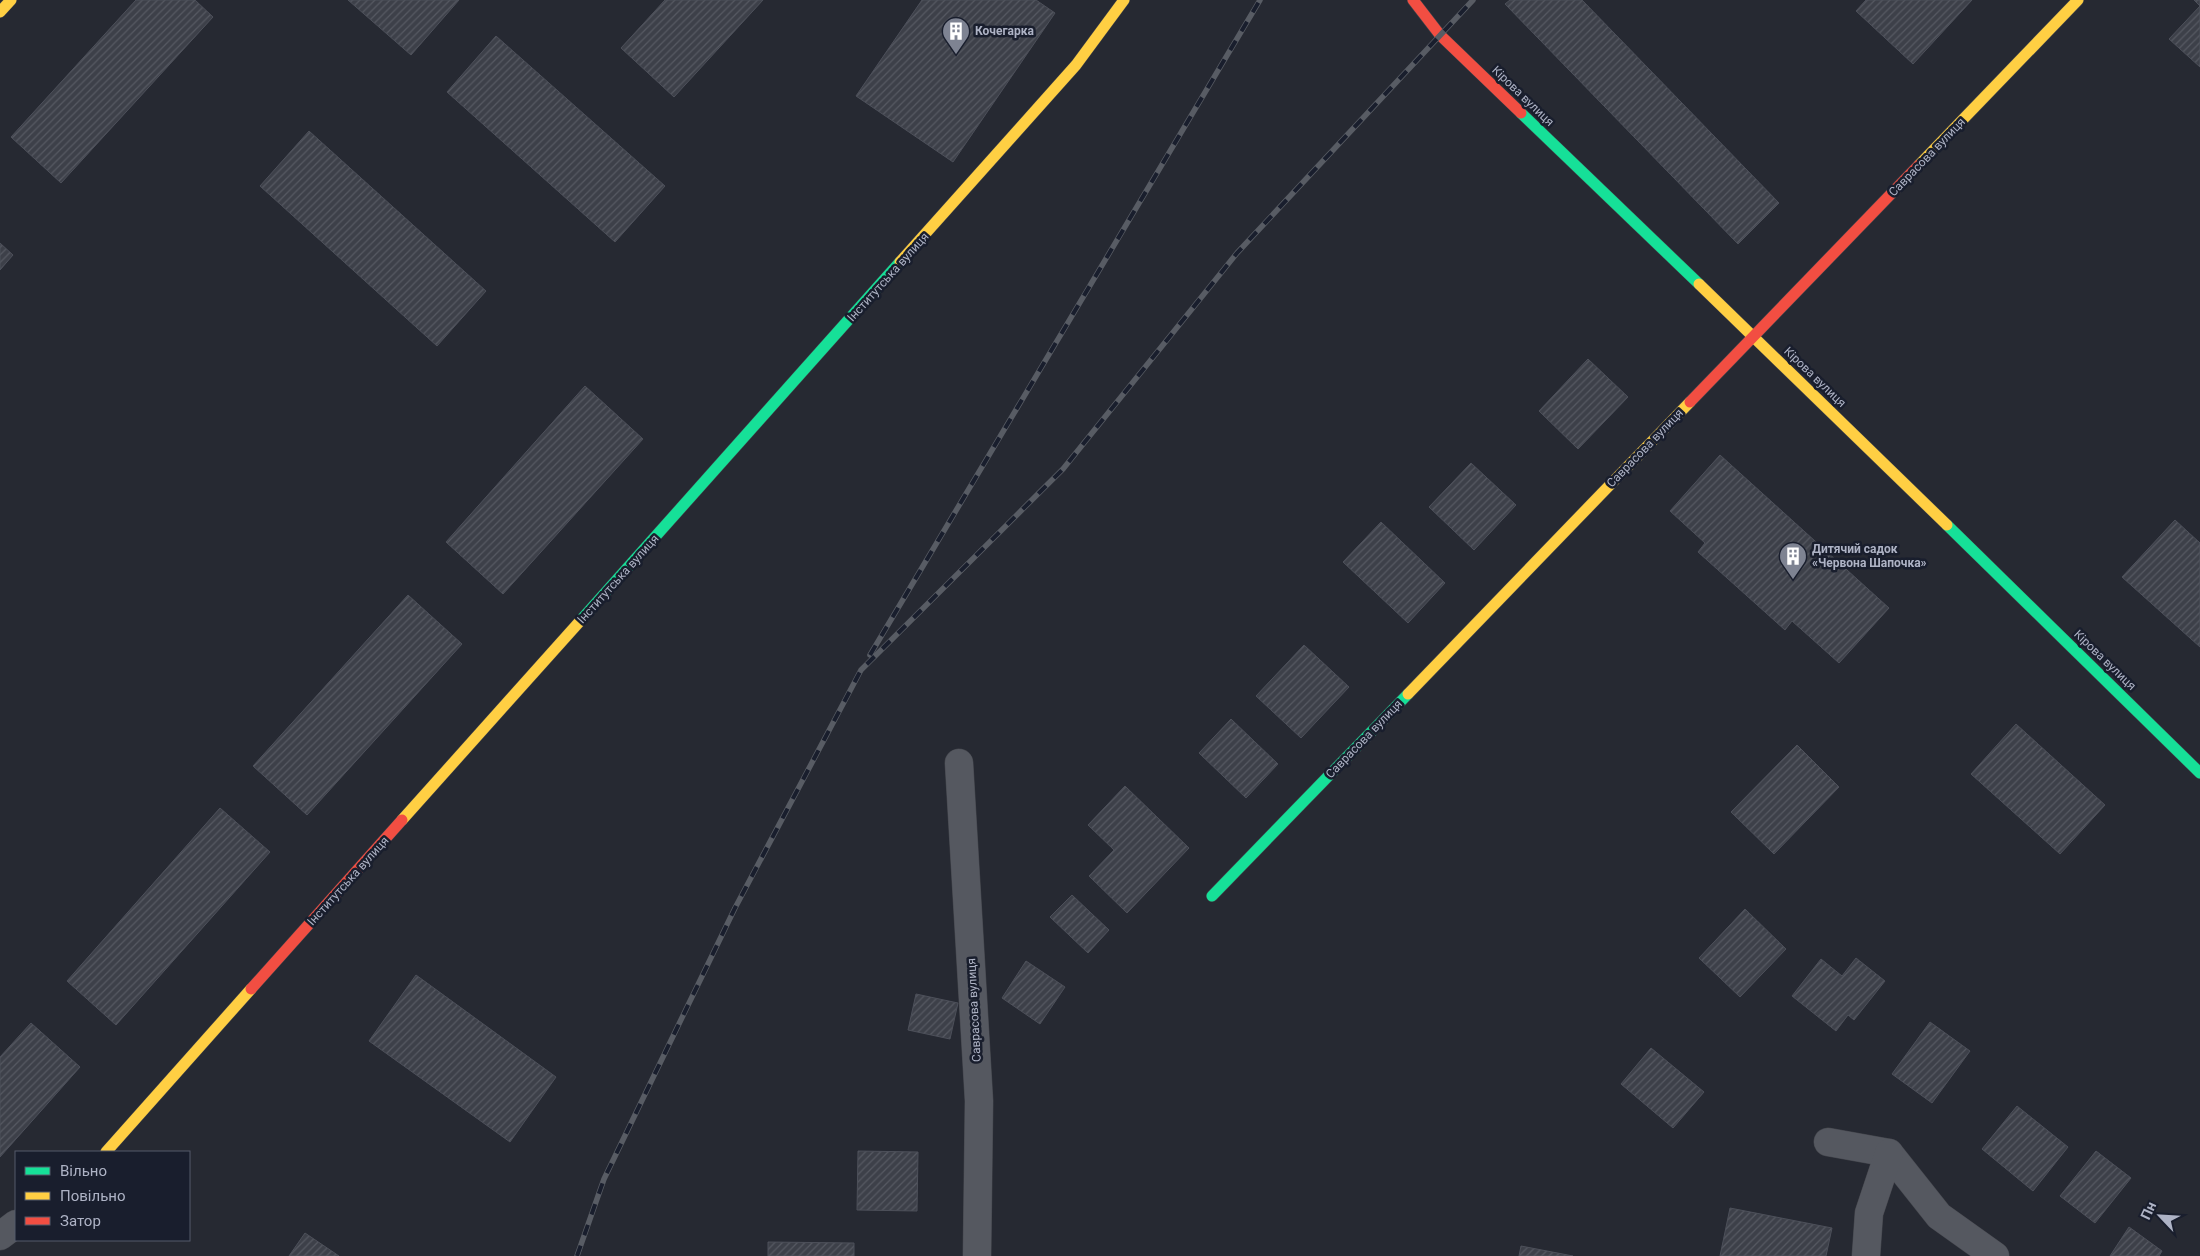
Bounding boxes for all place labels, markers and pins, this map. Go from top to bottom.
building icon: Кочегарка [941,16,971,55]
place label: Кочегарка [975,24,1034,38]
building icon: Дитячий садок «Червона Шапочка» [1778,541,1808,580]
place label: Дитячий садок «Червона Шапочка» [1812,542,1927,570]

